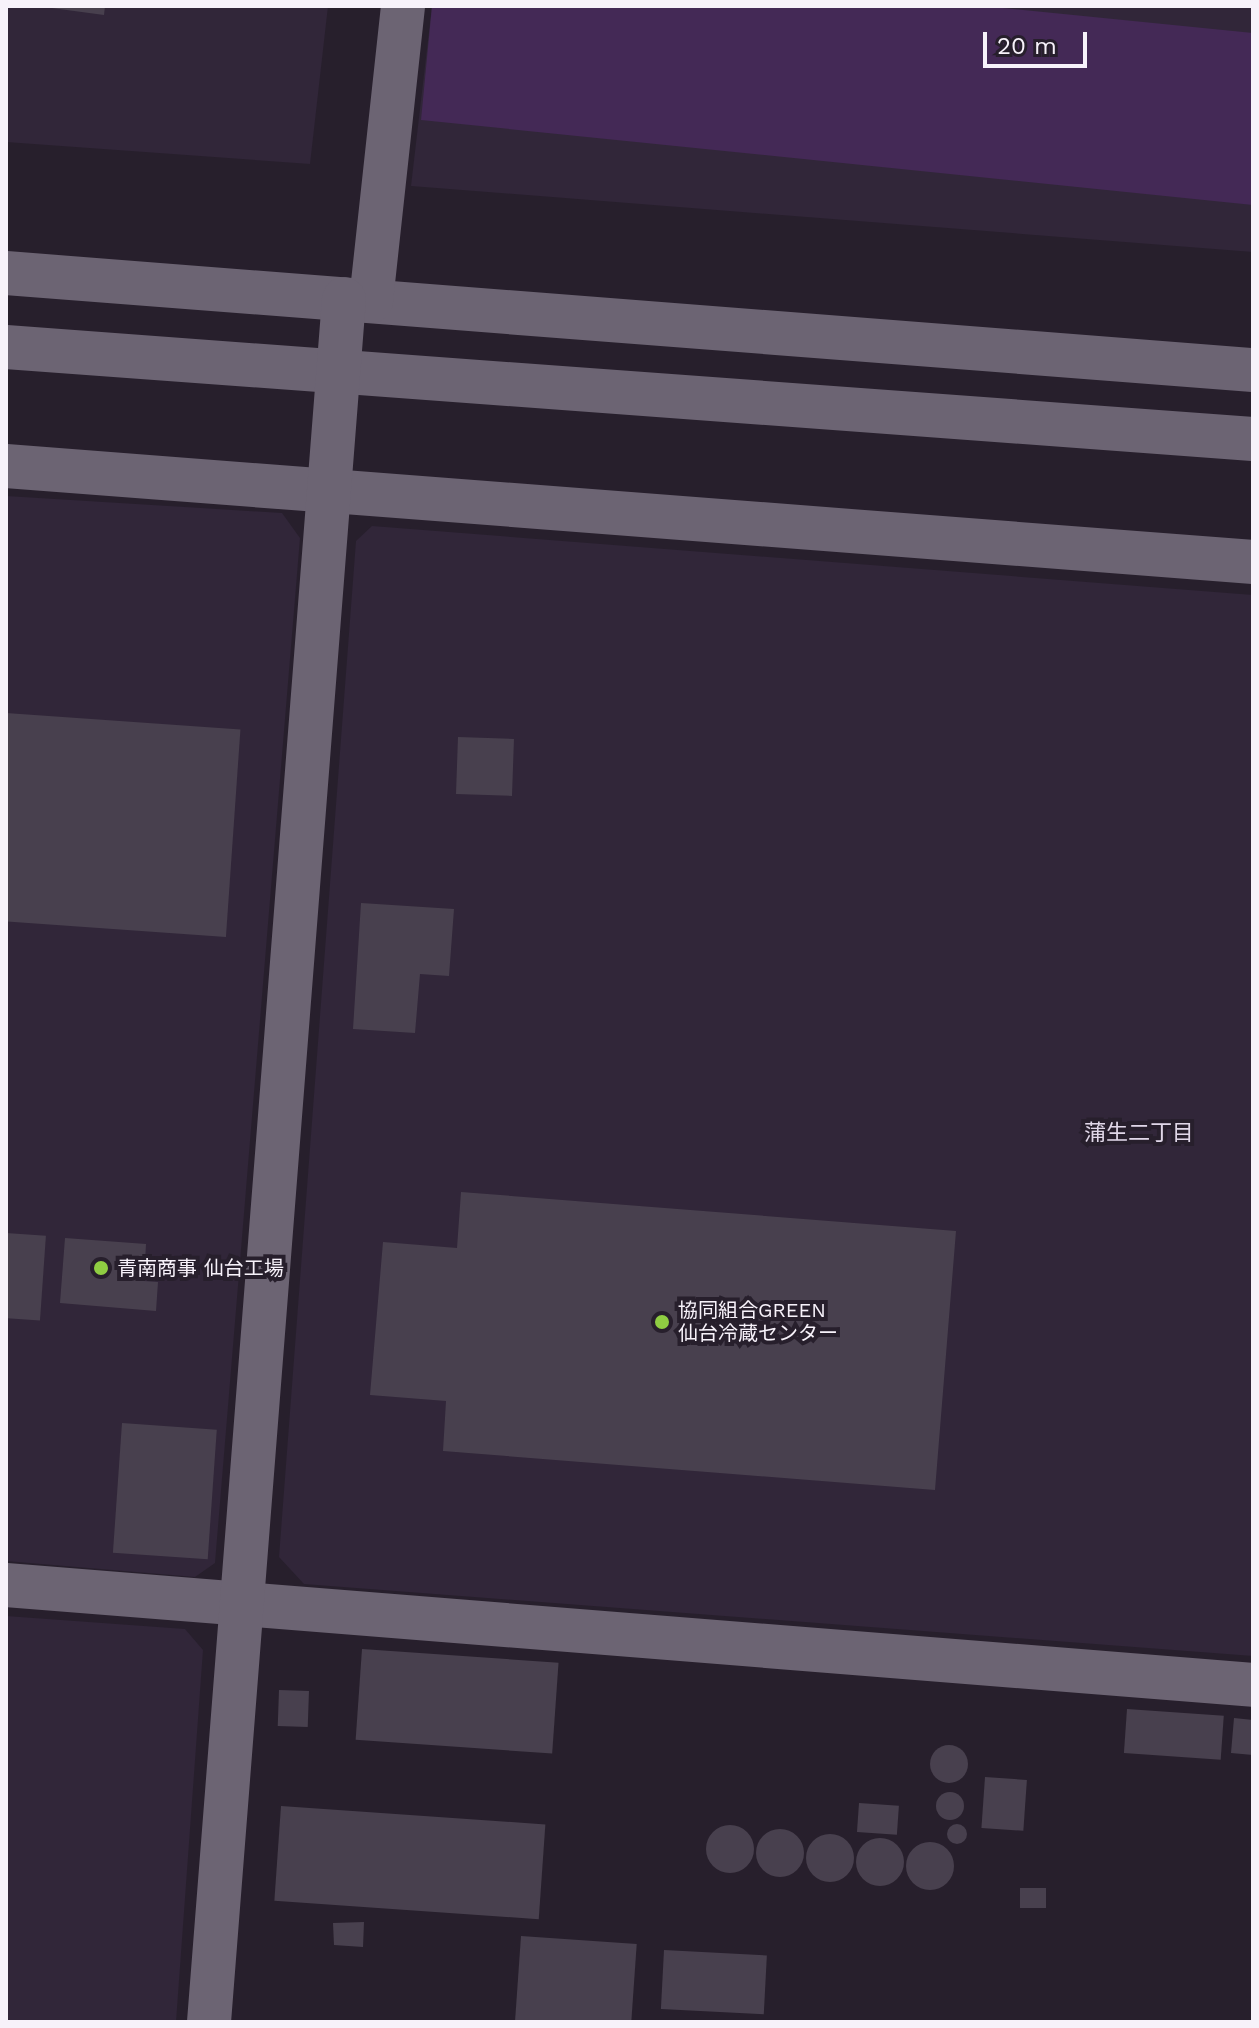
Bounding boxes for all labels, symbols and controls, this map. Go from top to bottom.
scale bar [987,16,1091,66]
text: 20 m [997,32,1057,60]
district label: 蒲生二丁目 [1084,1120,1194,1146]
place label: 青南商事 仙台工場 [117,1256,284,1280]
marker: 青南商事 仙台工場 [92,1259,110,1277]
place label: 協同組合GREEN 仙台冷蔵センター [678,1298,838,1345]
marker: 協同組合GREEN 仙台冷蔵センター [653,1313,671,1331]

